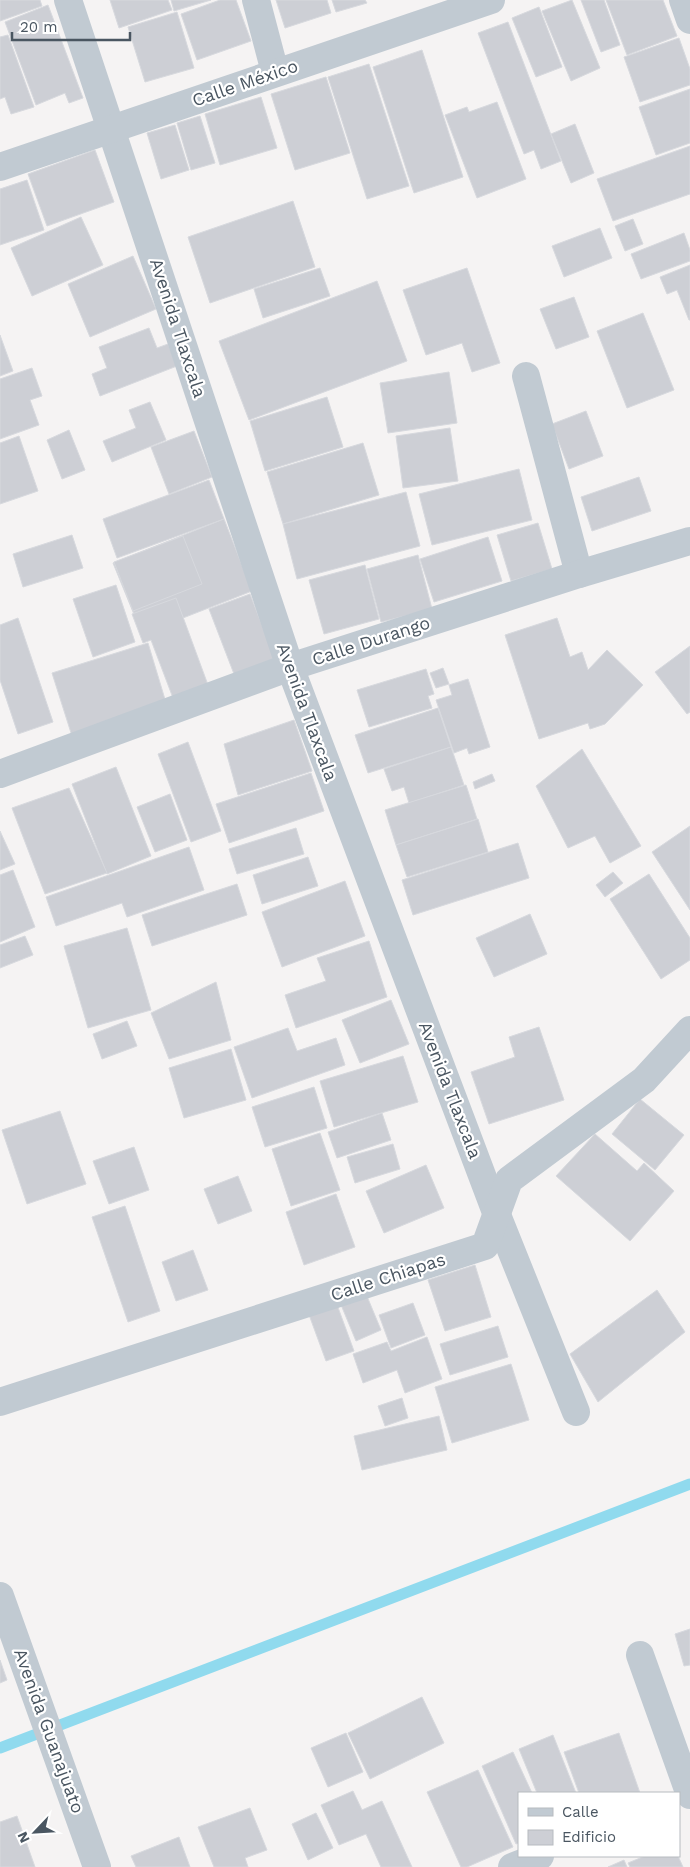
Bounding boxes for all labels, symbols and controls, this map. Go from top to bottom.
scale bar [12,10,130,42]
text: 20 m [20,18,58,36]
street label: Calle México [189,55,301,110]
street label: Avenida Tlaxcala [146,256,211,400]
street label: Calle Durango [309,612,433,670]
street label: Avenida Tlaxcala [273,640,342,784]
street label: Avenida Tlaxcala [415,1018,486,1161]
street label: Calle Chiapas [328,1248,448,1305]
street label: Avenida Guanajuato [10,1646,89,1816]
legend [518,1792,680,1857]
text: Calle [562,1803,599,1821]
north arrow [10,1807,60,1857]
text: Edificio [562,1828,616,1846]
text: N [14,1829,33,1846]

